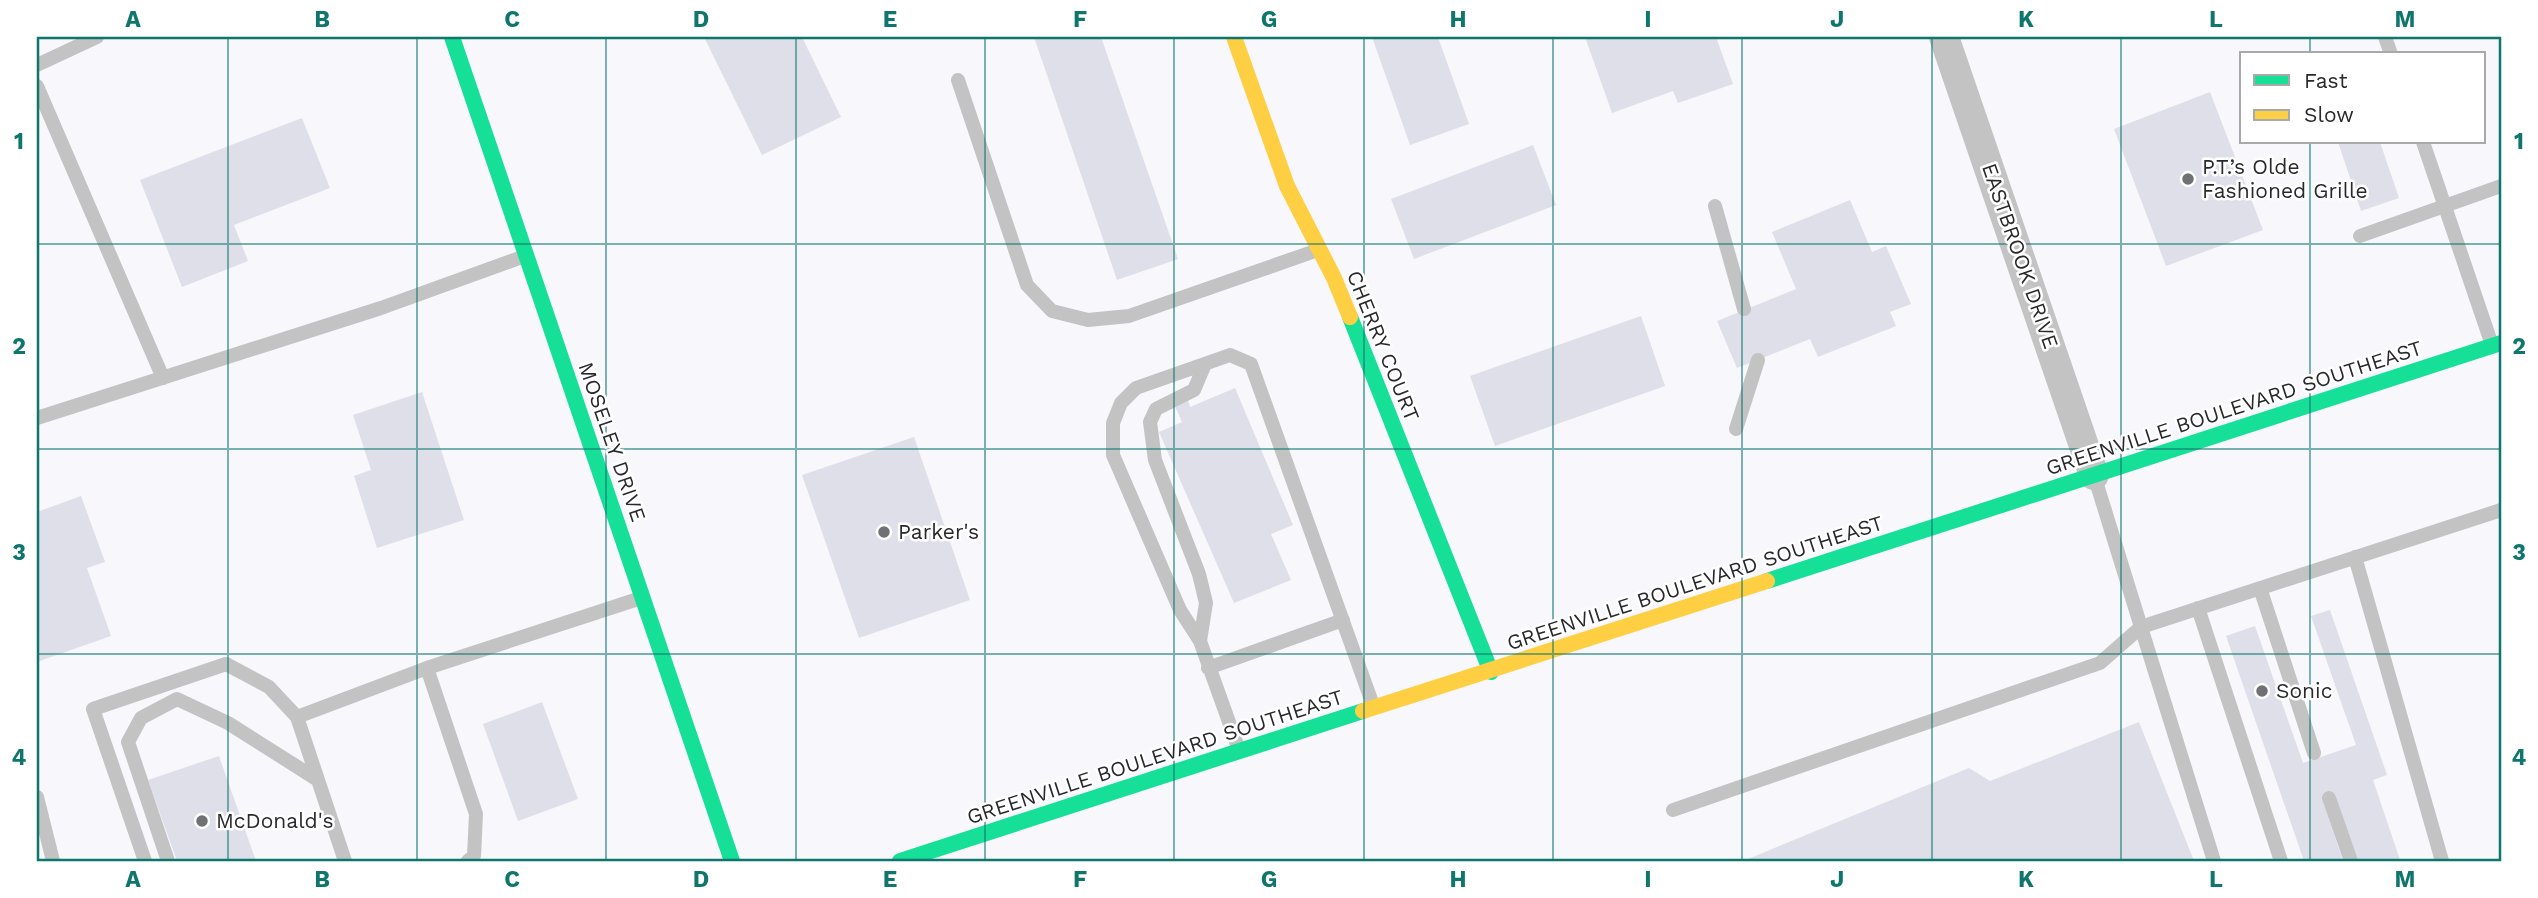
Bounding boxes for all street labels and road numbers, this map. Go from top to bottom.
street label: EASTBROOK DRIVE [1977,160,2064,352]
street label: CHERRY COURT [1342,267,1425,425]
street label: GREENVILLE BOULEVARD SOUTHEAST [2042,335,2426,480]
street label: MOSELEY DRIVE [573,359,651,525]
street label: GREENVILLE BOULEVARD SOUTHEAST [1503,510,1887,655]
street label: GREENVILLE BOULEVARD SOUTHEAST [963,684,1347,829]

